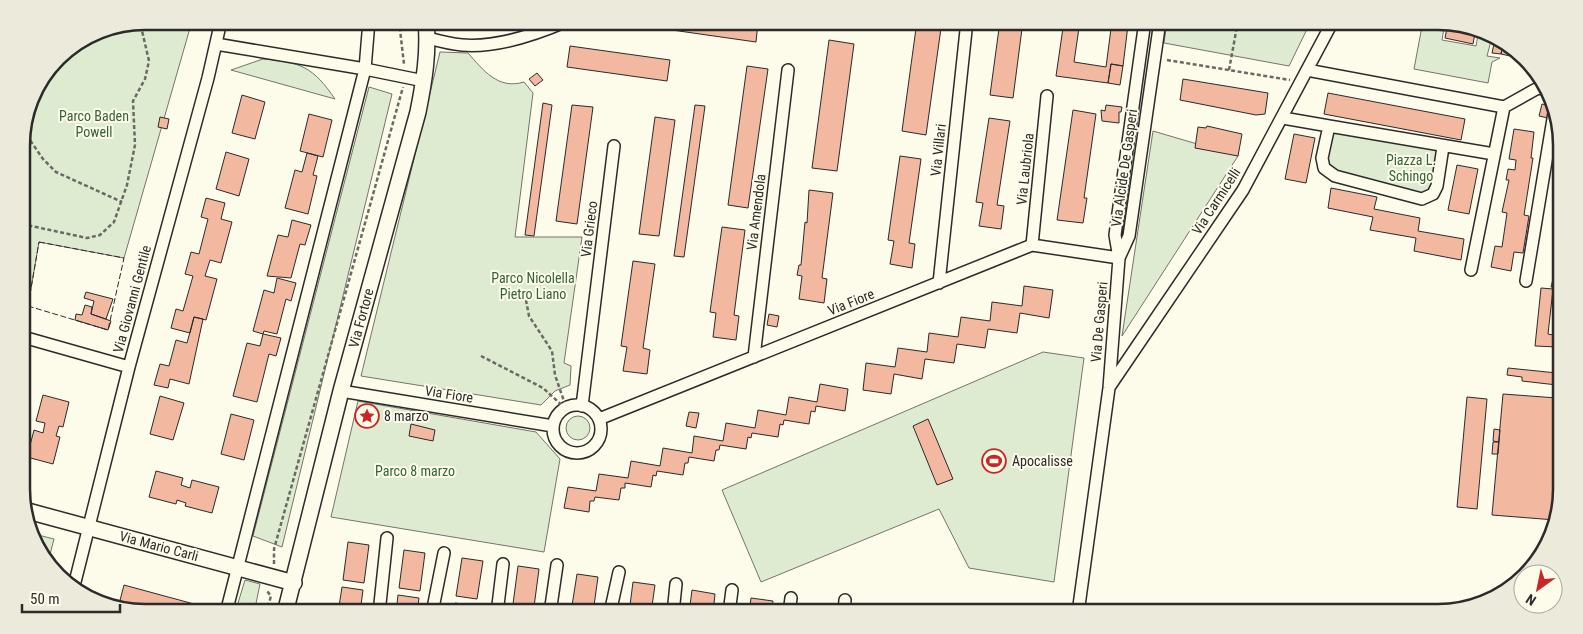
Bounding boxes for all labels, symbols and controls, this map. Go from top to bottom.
park label: Parco Baden Powell [59,108,129,140]
street label: Via Alcide De Gasperi [1108,108,1140,228]
street label: Via Villari [927,123,949,177]
street label: Via Laubriola [1013,132,1037,206]
park label: Piazza L. Schingo [1386,152,1436,184]
street label: Via Carmicelli [1189,165,1243,237]
street label: Via Amendola [743,173,769,251]
street label: Via Grieco [578,200,600,258]
street label: Via Giovanni Gentile [110,243,154,355]
park label: Parco Nicolella Pietro Liano [491,270,575,302]
street label: Via De Gasperi [1087,281,1111,363]
street label: Via Fiore [825,285,877,319]
street label: Via Fortore [345,286,377,350]
street label: Via Fiore [424,382,475,406]
place icon: 8 marzo [354,403,380,429]
place label: 8 marzo [384,408,429,424]
sports icon: Apocalisse [981,448,1007,474]
place label: Apocalisse [1012,453,1073,469]
park label: Parco 8 marzo [375,463,455,479]
street label: Via Mario Carli [118,528,200,564]
north arrow [1513,564,1563,614]
scale bar [22,582,120,614]
text: 50 m [30,590,60,608]
text: N [1523,591,1539,609]

